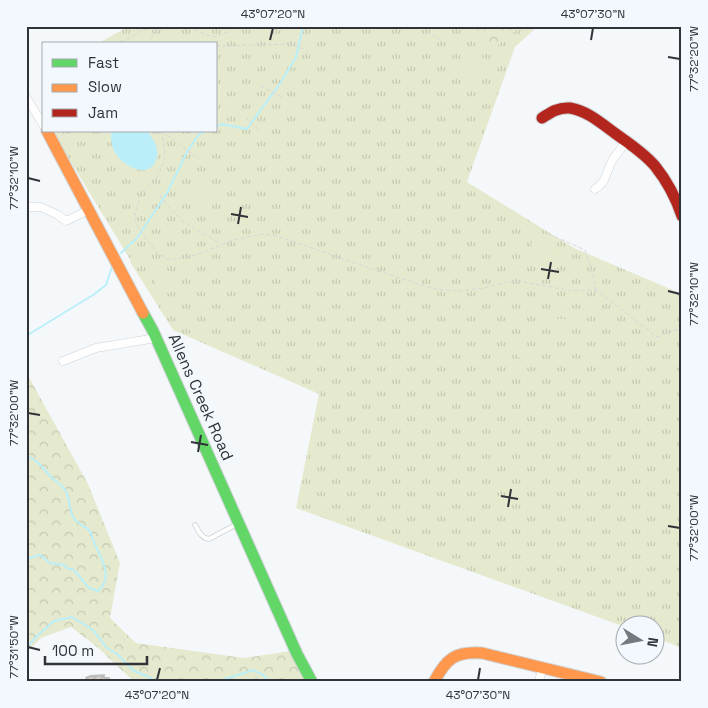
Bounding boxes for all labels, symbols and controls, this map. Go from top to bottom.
text: 43°07'20"N [241,6,305,22]
text: 43°07'30"N [561,6,625,22]
text: 77°32'20"W [686,25,702,92]
legend [42,42,218,132]
text: Fast [88,53,119,72]
text: Slow [88,77,122,96]
text: Jam [88,103,118,122]
text: 77°32'10"W [6,146,22,210]
text: 77°32'10"W [686,262,702,326]
street label: Allens Creek Road [164,330,238,464]
text: 77°32'00"W [6,379,22,446]
text: 77°32'00"W [686,494,702,561]
text: 77°31'50"W [6,615,22,679]
north arrow [616,616,666,666]
scale bar [45,633,148,665]
text: N [643,636,662,648]
text: 100 m [52,641,94,660]
text: 43°07'20"N [125,687,189,703]
text: 43°07'30"N [446,687,510,703]

